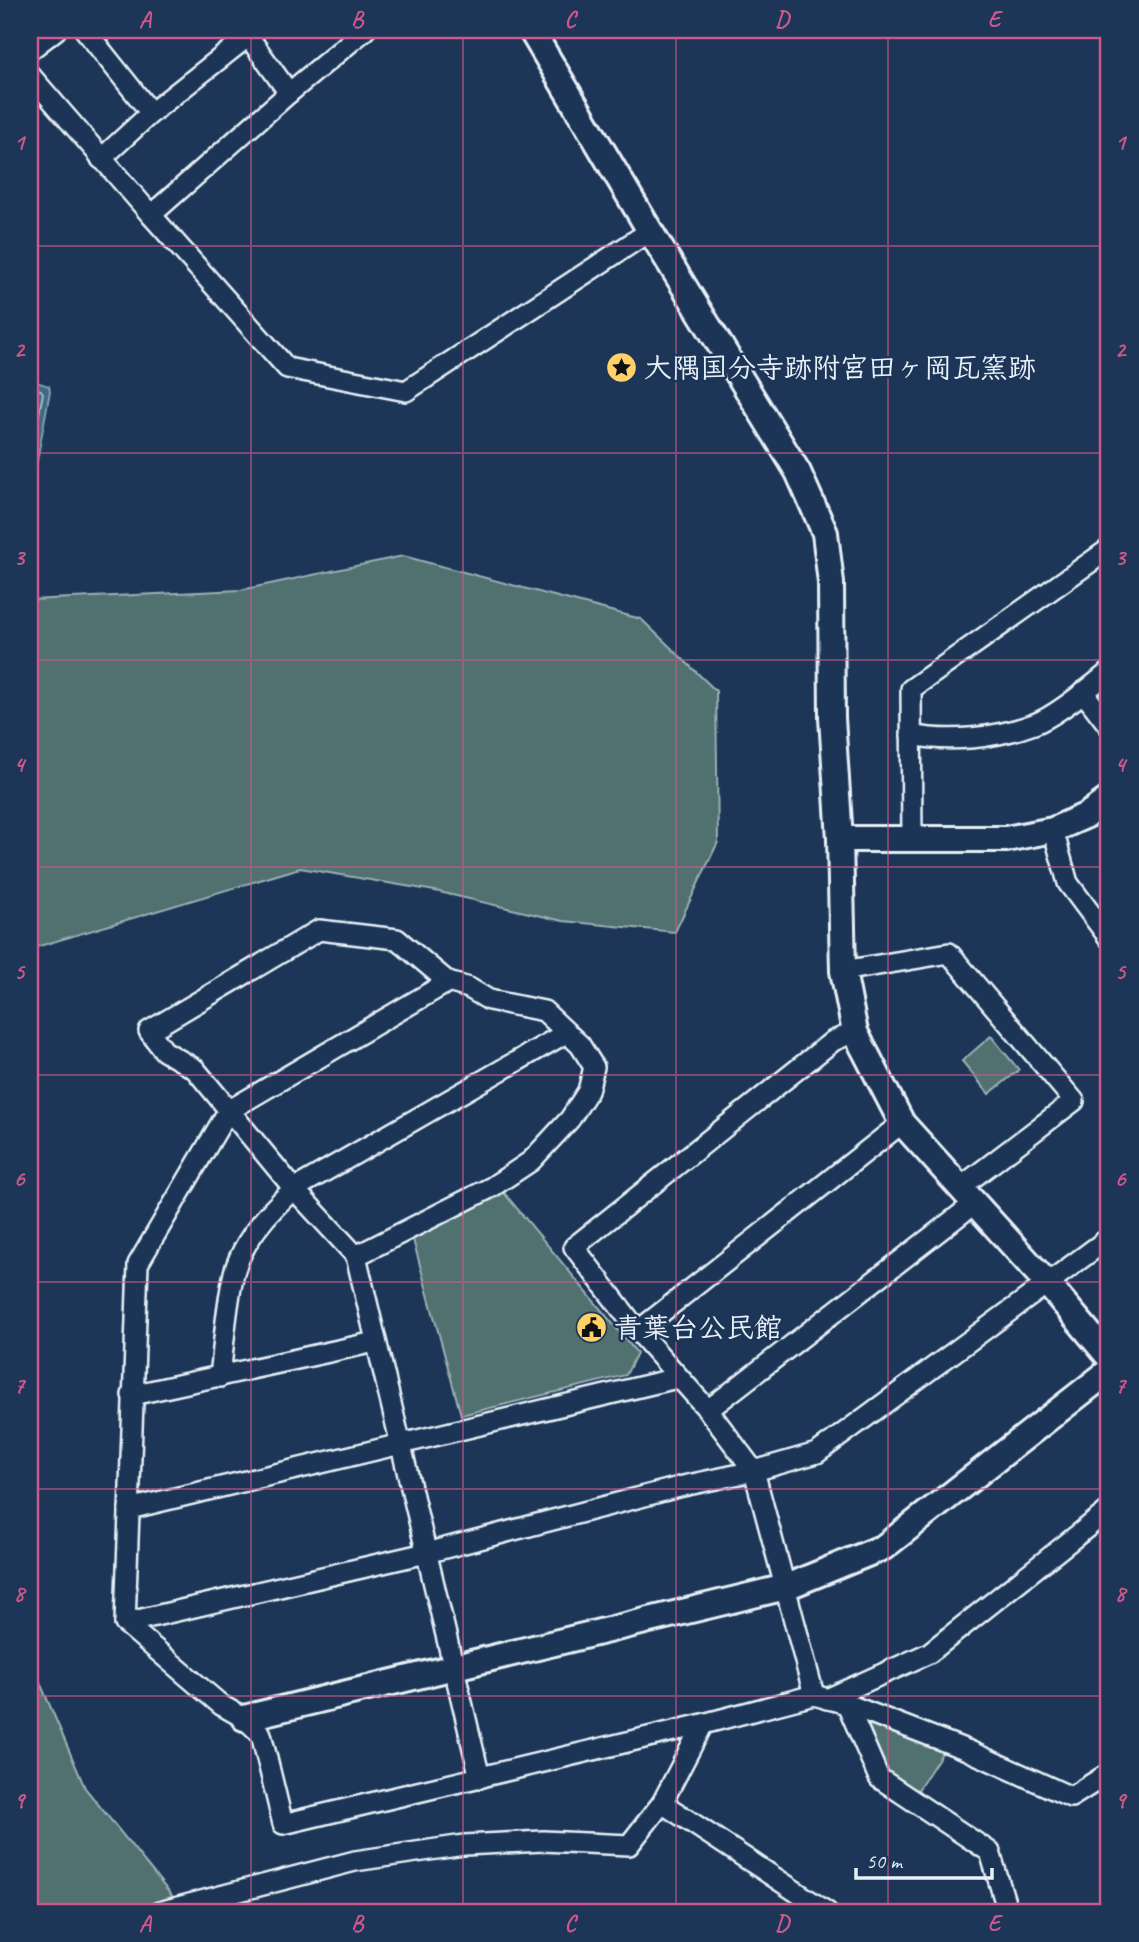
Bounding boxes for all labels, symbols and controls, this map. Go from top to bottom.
text: A [139,5,153,34]
text: B [351,5,365,34]
text: C [565,5,579,34]
text: D [775,5,791,34]
text: E [988,5,1004,34]
text: 1 [14,128,27,157]
text: 1 [1115,128,1128,157]
text: 2 [14,335,27,364]
text: 2 [1115,335,1128,364]
place icon: 大隅国分寺跡附宮田ヶ岡瓦窯跡 [604,350,638,384]
place label: 大隅国分寺跡附宮田ヶ岡瓦窯跡 [644,350,1036,385]
text: 3 [14,543,27,572]
text: 3 [1115,543,1128,572]
text: 4 [14,750,27,779]
text: 4 [1115,750,1128,779]
text: 5 [14,957,26,986]
text: 5 [1115,957,1127,986]
text: 6 [14,1164,27,1193]
text: 6 [1115,1164,1128,1193]
public building icon: 青葉台公民館 [574,1310,608,1344]
place label: 青葉台公民館 [614,1310,782,1345]
text: 7 [14,1371,27,1400]
text: 7 [1115,1371,1128,1400]
text: 8 [14,1579,27,1608]
text: 8 [1115,1579,1128,1608]
text: 9 [14,1786,27,1815]
text: 9 [1115,1786,1128,1815]
scale bar [856,1837,992,1881]
text: 50 m [866,1848,904,1874]
text: A [139,1909,153,1938]
text: B [351,1909,365,1938]
text: C [565,1909,579,1938]
text: D [775,1909,791,1938]
text: E [988,1909,1004,1938]

